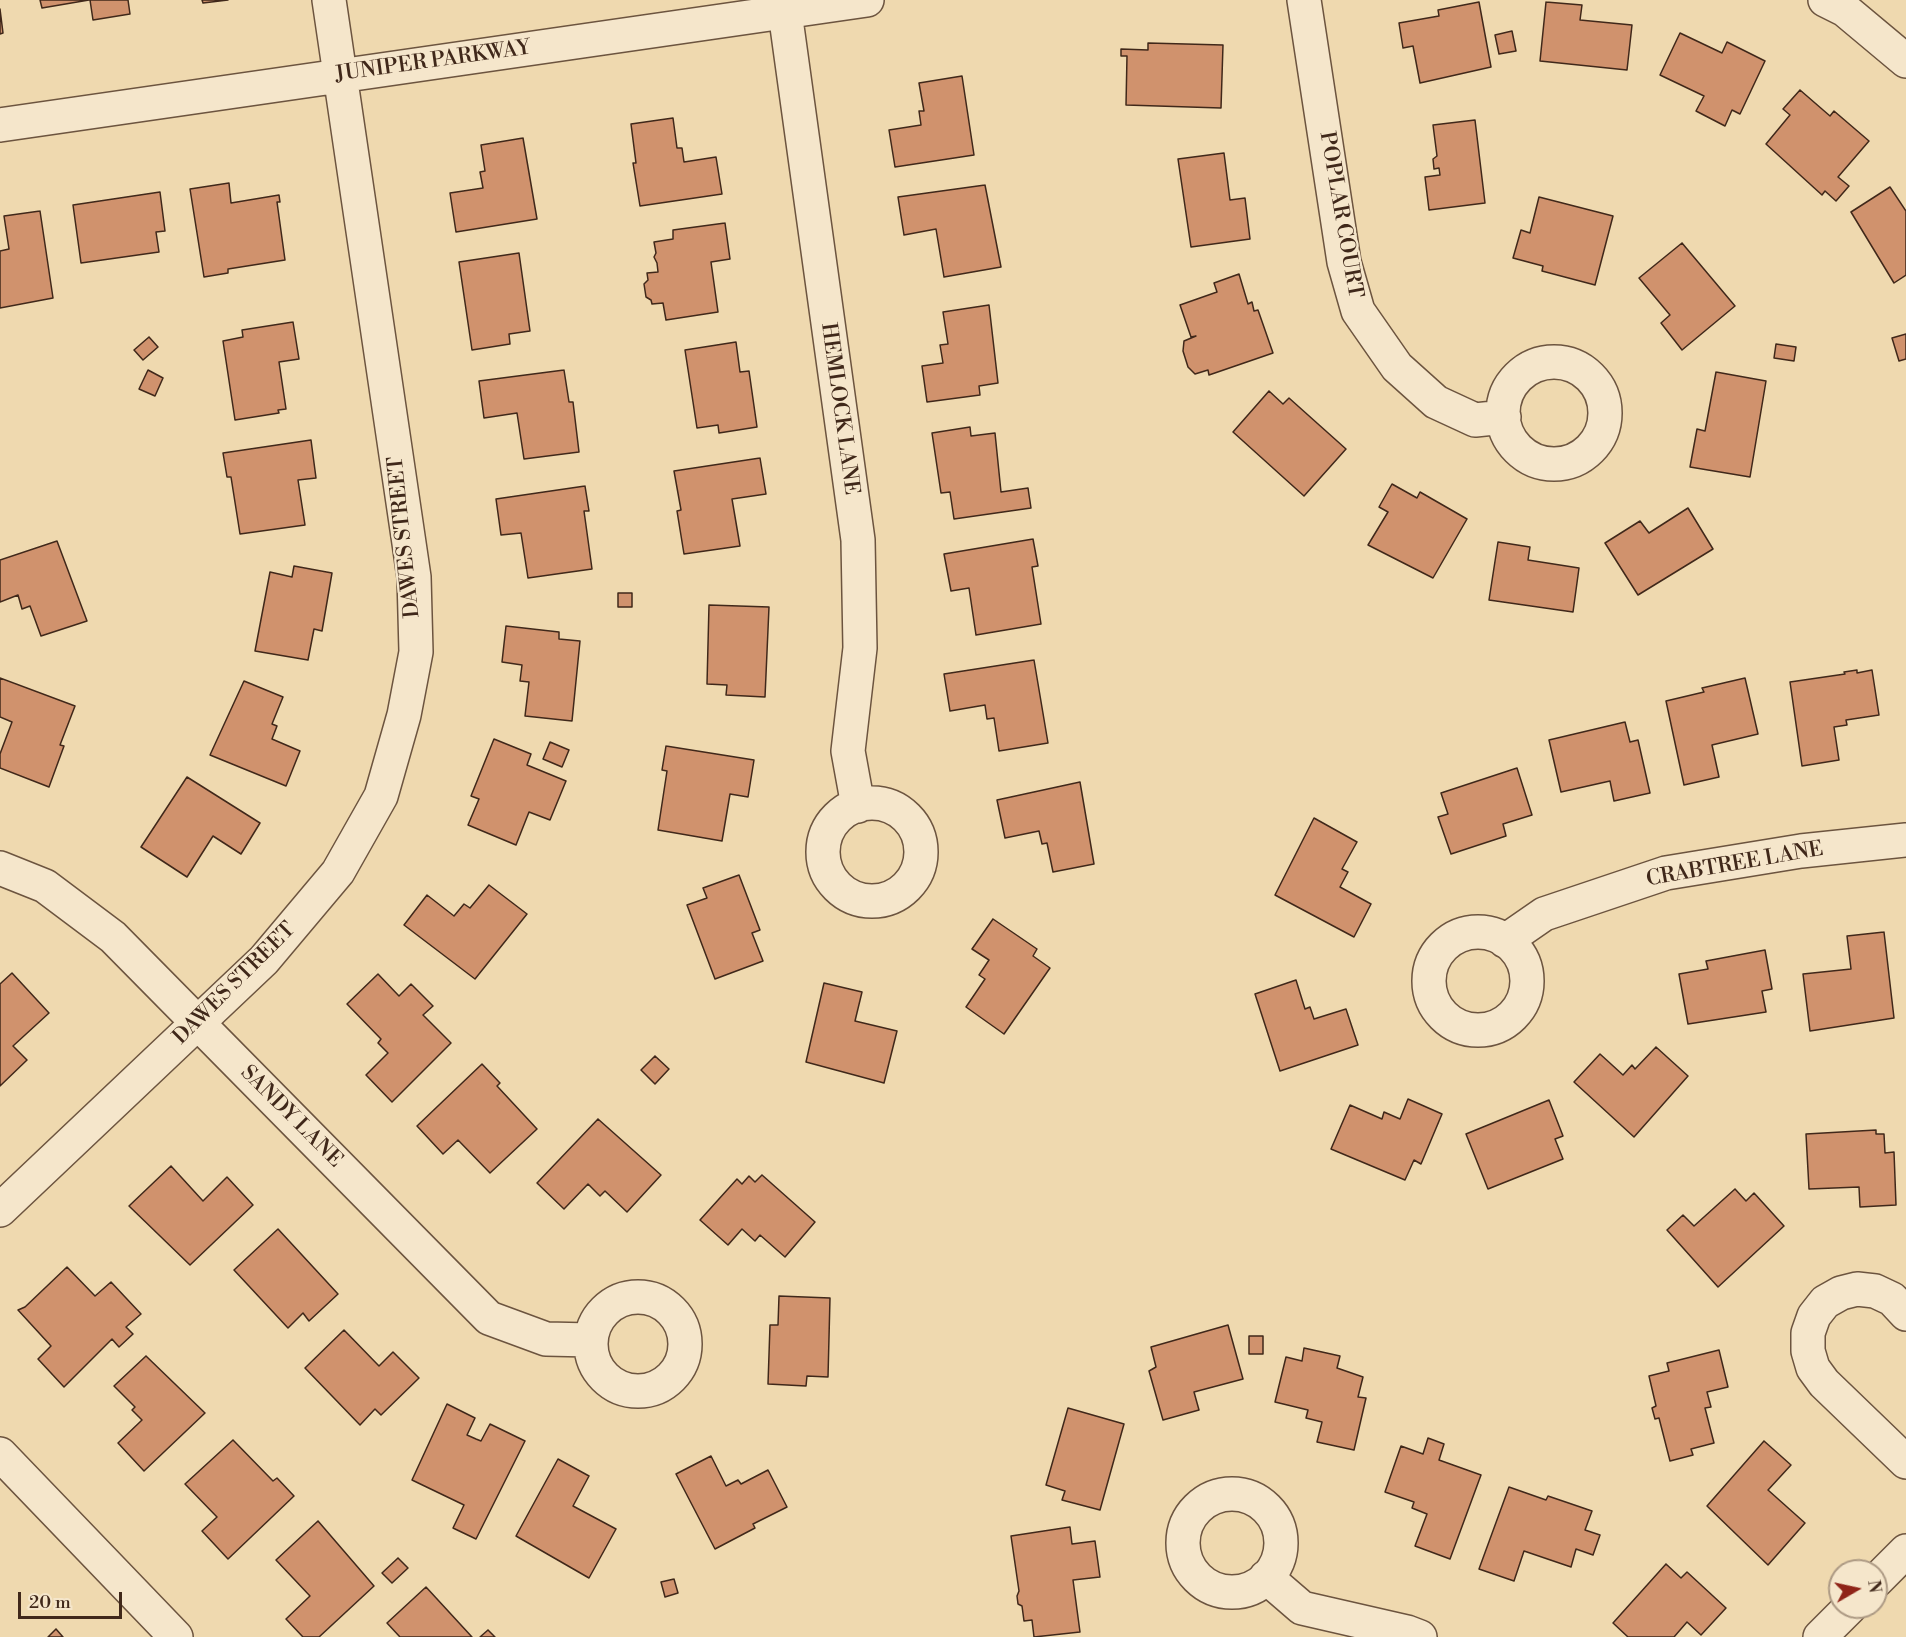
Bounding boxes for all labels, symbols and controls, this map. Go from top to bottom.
street label: JUNIPER PARKWAY [334,36,532,88]
street label: POPLAR COURT [1313,130,1367,300]
street label: HEMLOCK LANE [814,321,864,497]
street label: DAWES STREET [384,455,426,619]
street label: CRABTREE LANE [1645,837,1825,893]
street label: DAWES STREET [169,918,301,1050]
street label: SANDY LANE [235,1061,347,1173]
north arrow [1828,1559,1888,1619]
text: N [1863,1579,1885,1594]
scale bar [21,1580,124,1618]
text: 20 m [29,1591,71,1614]

